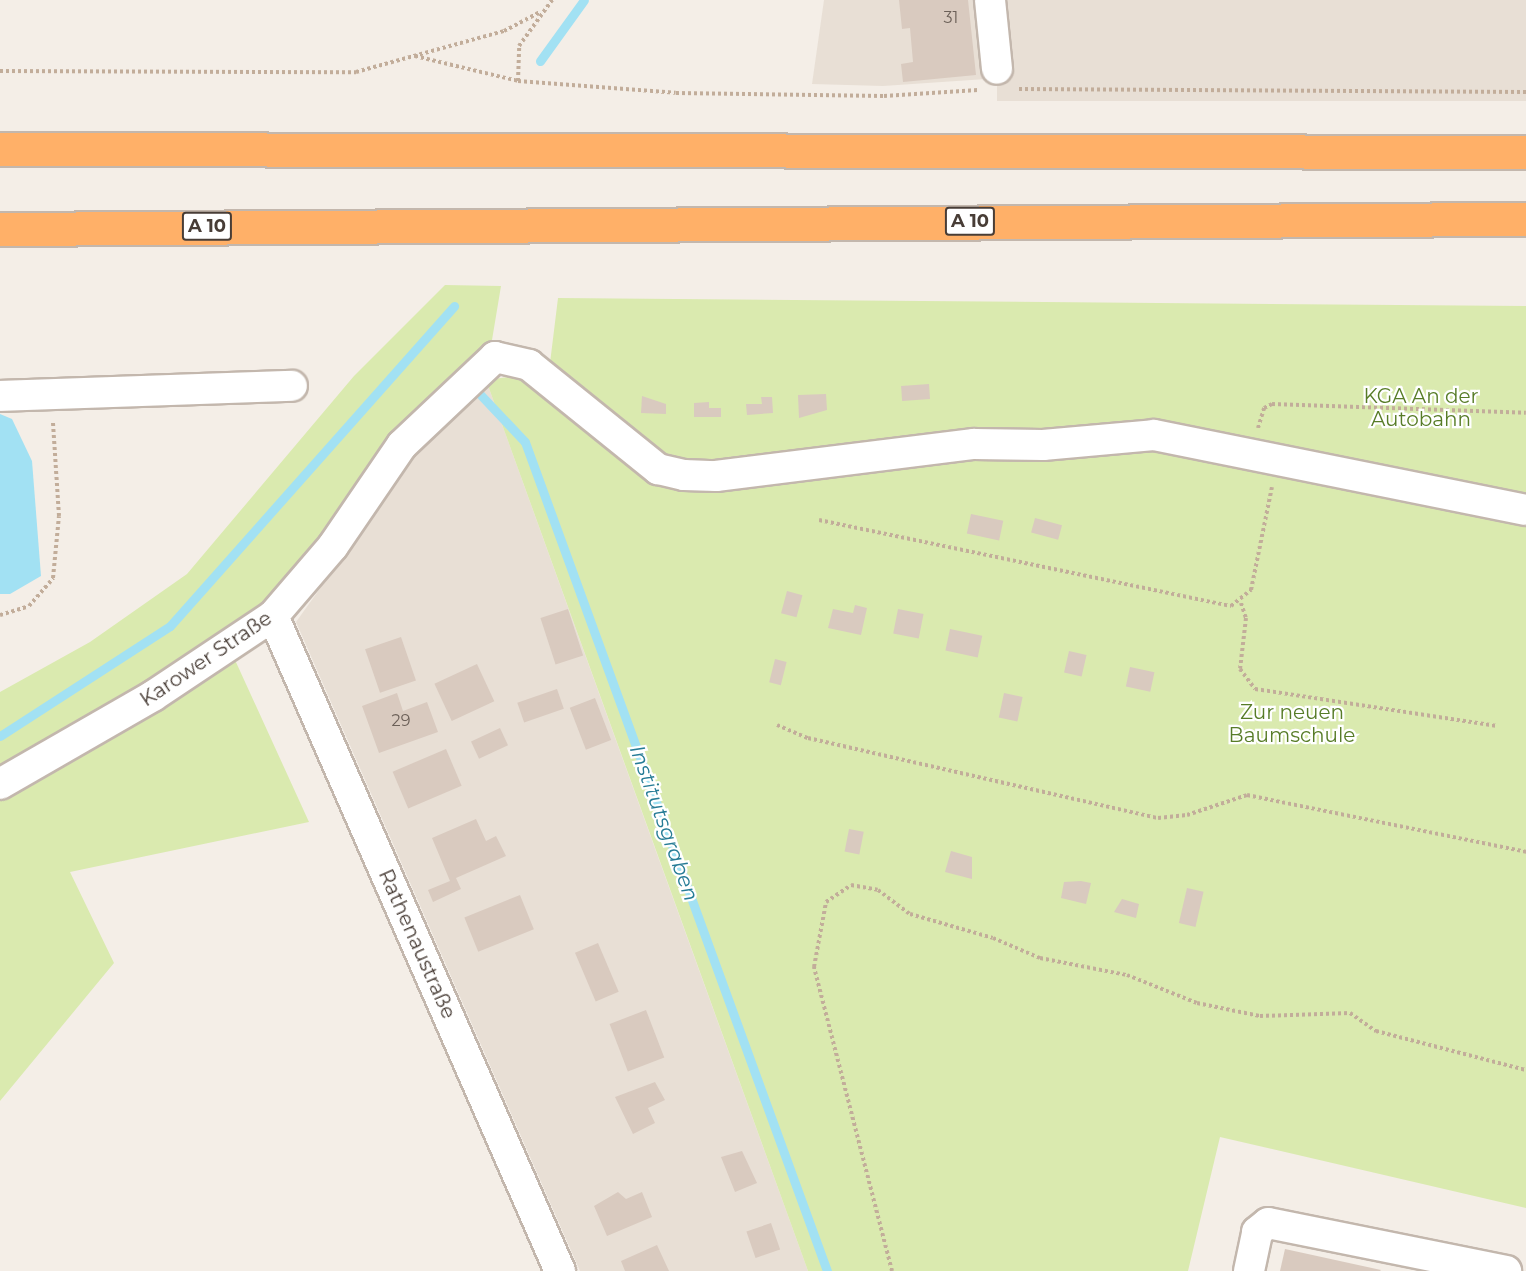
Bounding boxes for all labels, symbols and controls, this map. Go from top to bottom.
house number: 31 [944,8,958,28]
road number: A 10 [944,206,996,236]
road number: A 10 [182,211,232,241]
park label: KGA An der Autobahn [1363,384,1479,431]
street label: Karower Straße [136,606,276,712]
park label: Zur neuen Baumschule [1229,701,1355,748]
house number: 29 [392,711,410,731]
water label: Institutsgraben [624,741,704,905]
street label: Rathenaustraße [373,866,461,1022]

